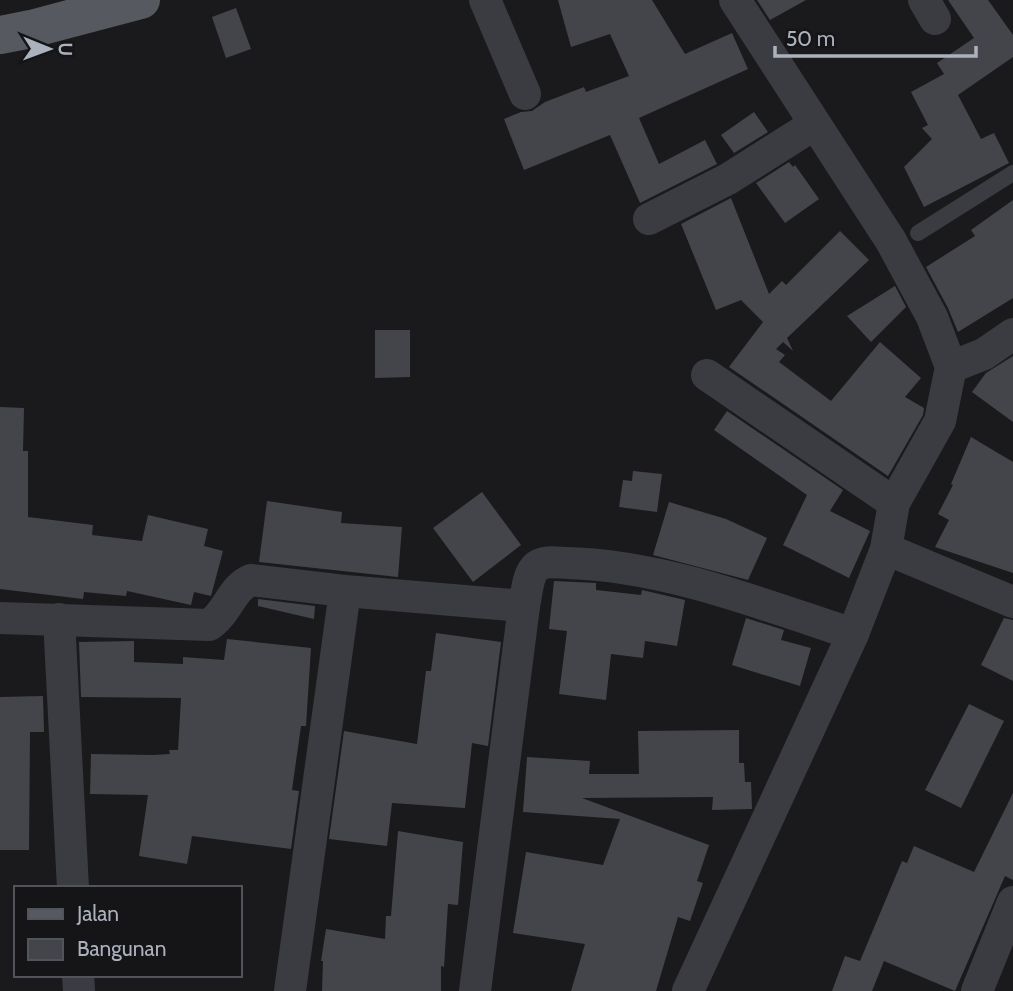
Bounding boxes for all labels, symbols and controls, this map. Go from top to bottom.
north arrow [14,14,84,84]
scale bar [775,14,976,58]
text: 50 m [786,26,835,51]
text: U [54,42,77,56]
legend [14,886,242,977]
text: Jalan [76,901,119,926]
text: Bangunan [77,936,166,961]

